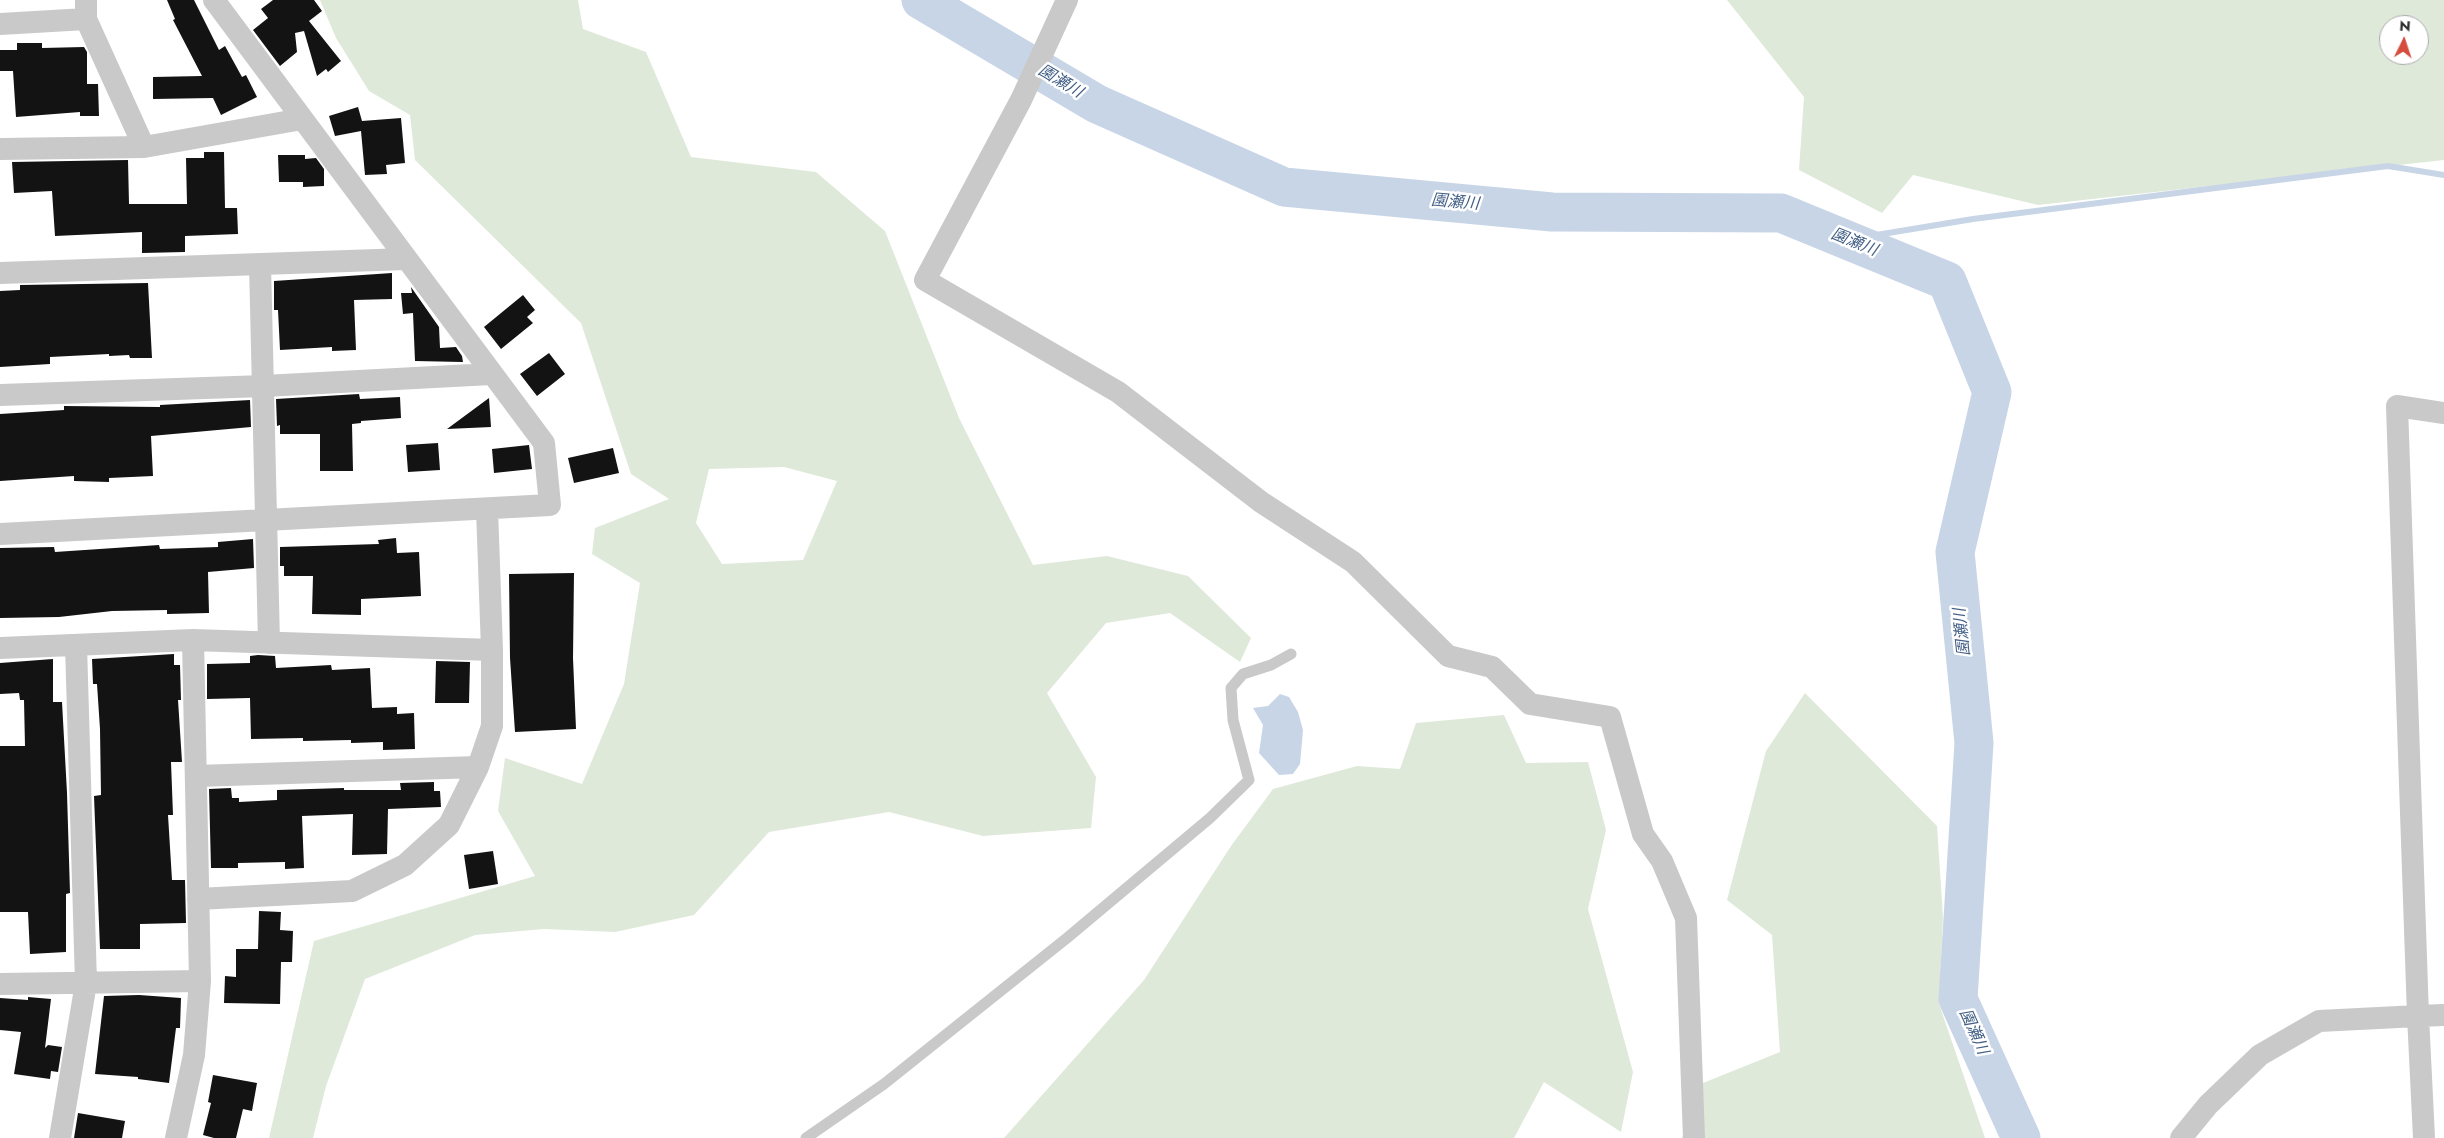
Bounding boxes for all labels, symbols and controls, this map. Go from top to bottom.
north arrow [2379,15,2429,65]
text: N [2399,16,2411,36]
water label: 園瀬川 [1034,61,1086,103]
water label: 園瀬川 [1430,191,1480,215]
water label: 園瀬川 [1828,225,1880,261]
water label: 園瀬川 [1951,607,1975,657]
water label: 園瀬川 [1954,1006,1992,1058]

